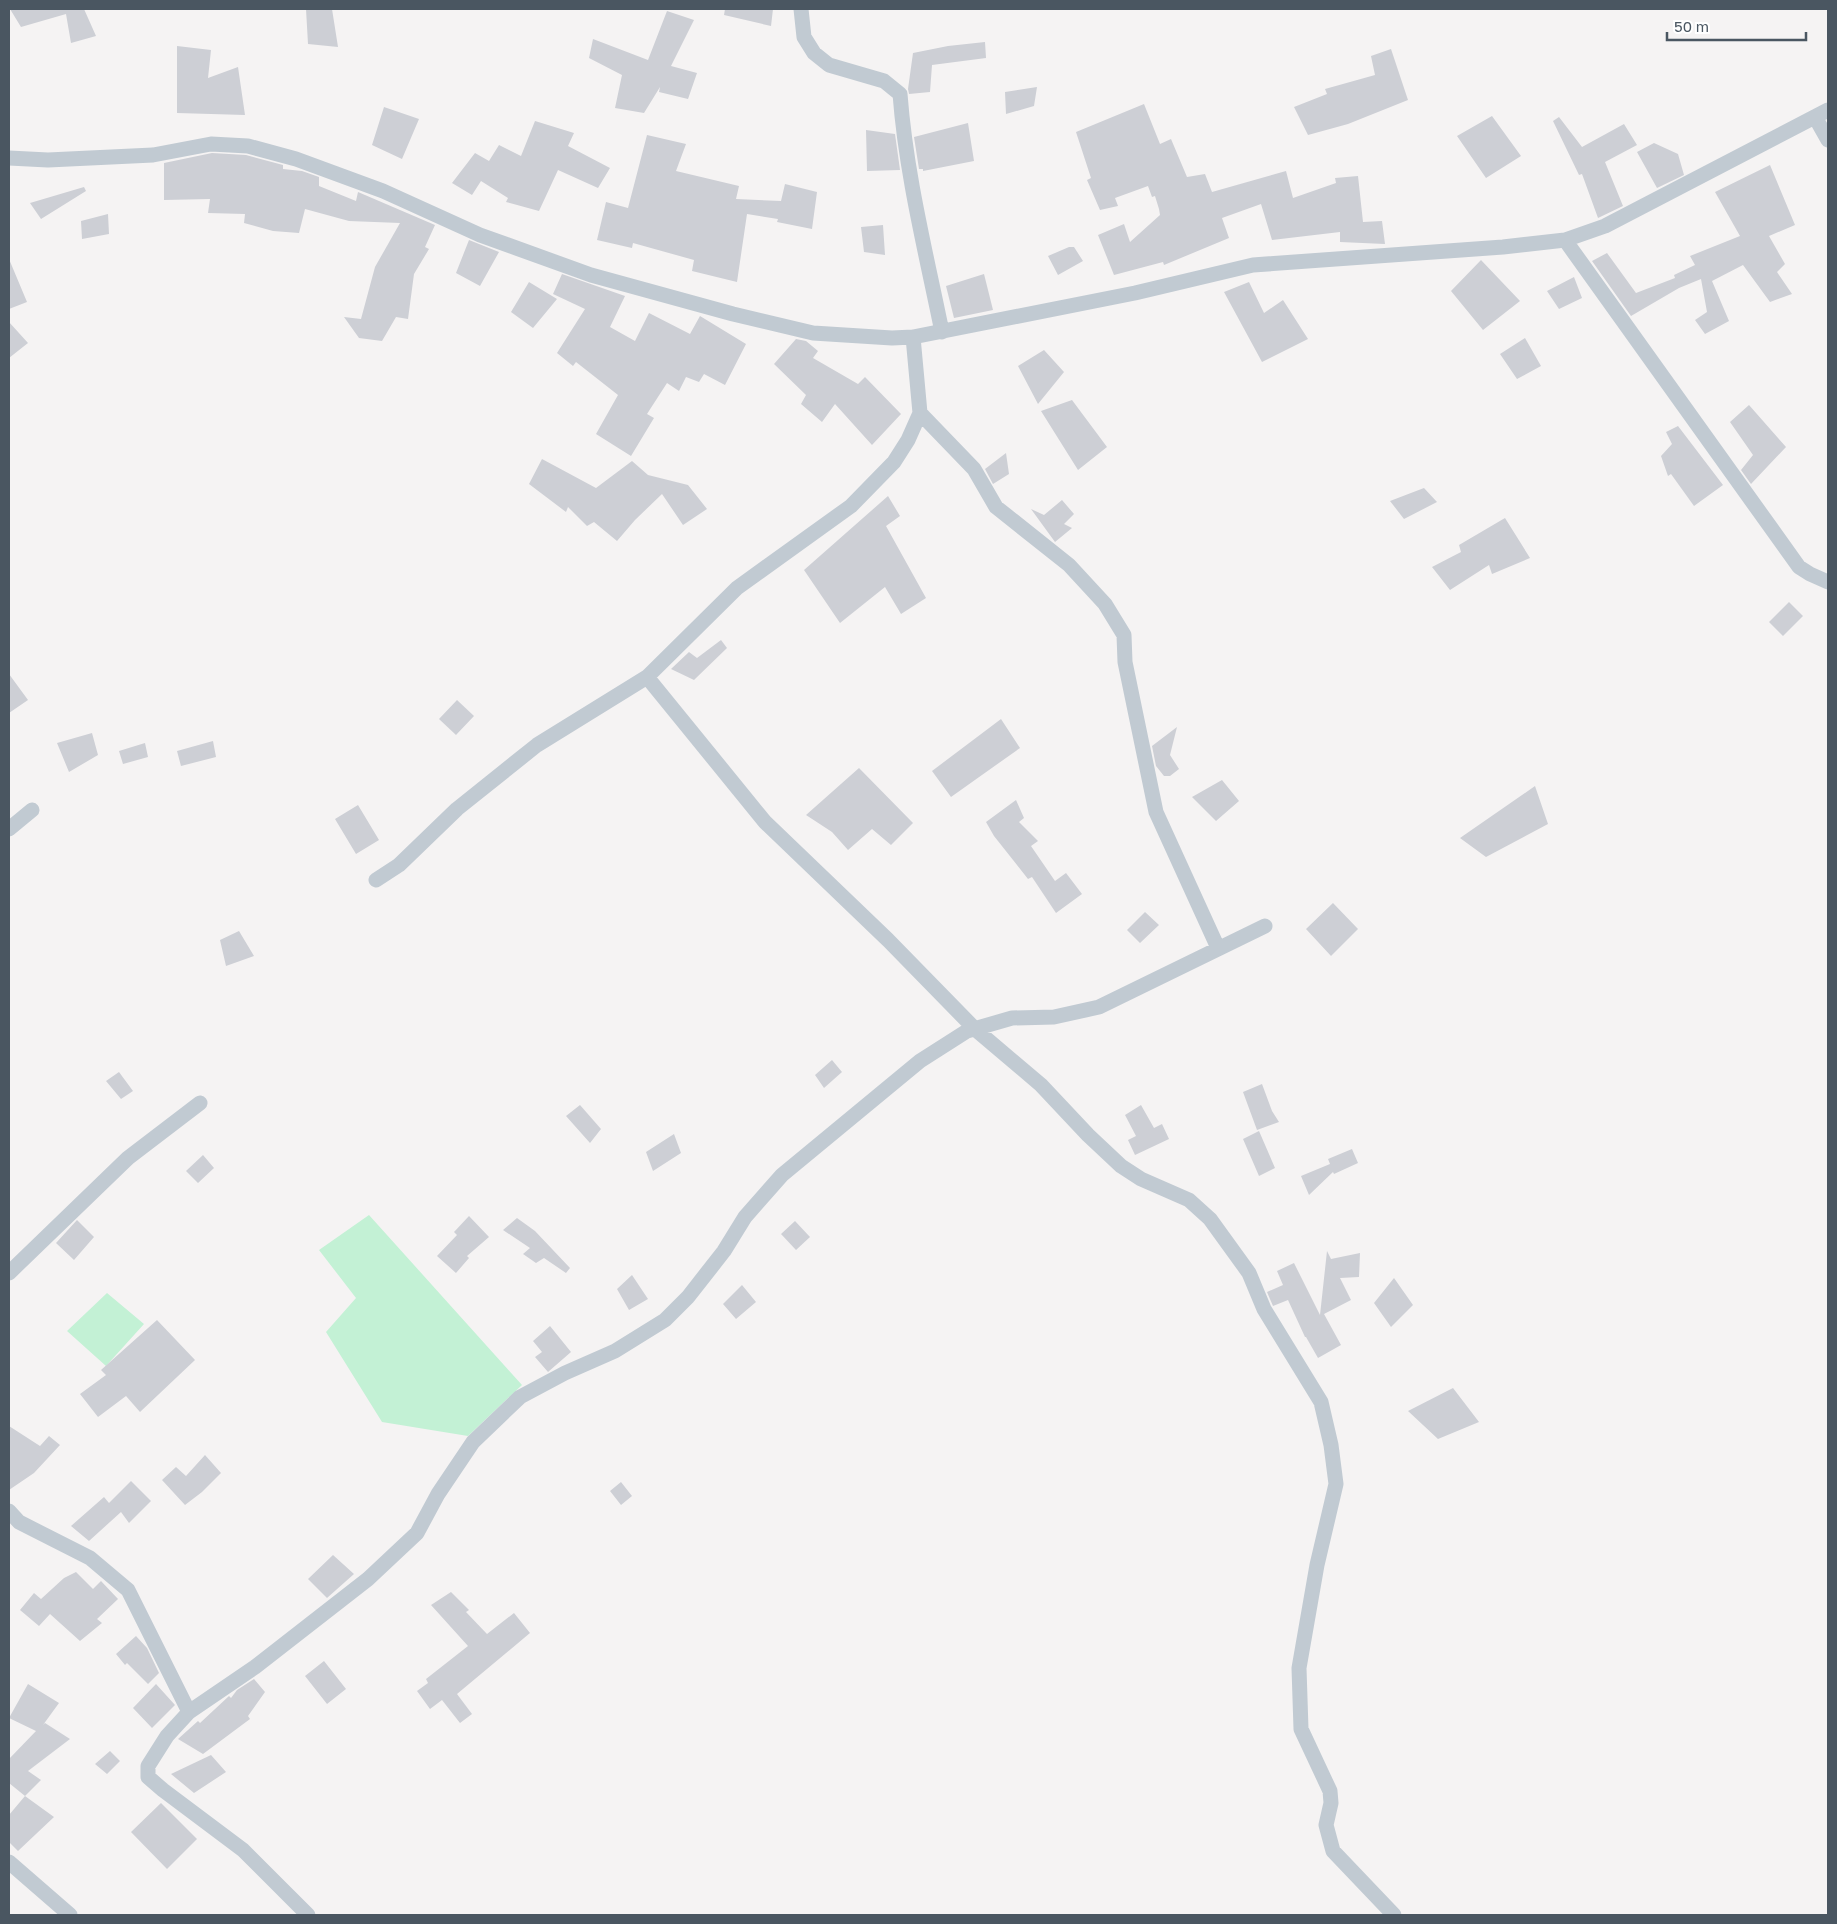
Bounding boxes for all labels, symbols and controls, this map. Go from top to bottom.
scale bar [1667,10,1806,42]
text: 50 m [1674,17,1709,35]

